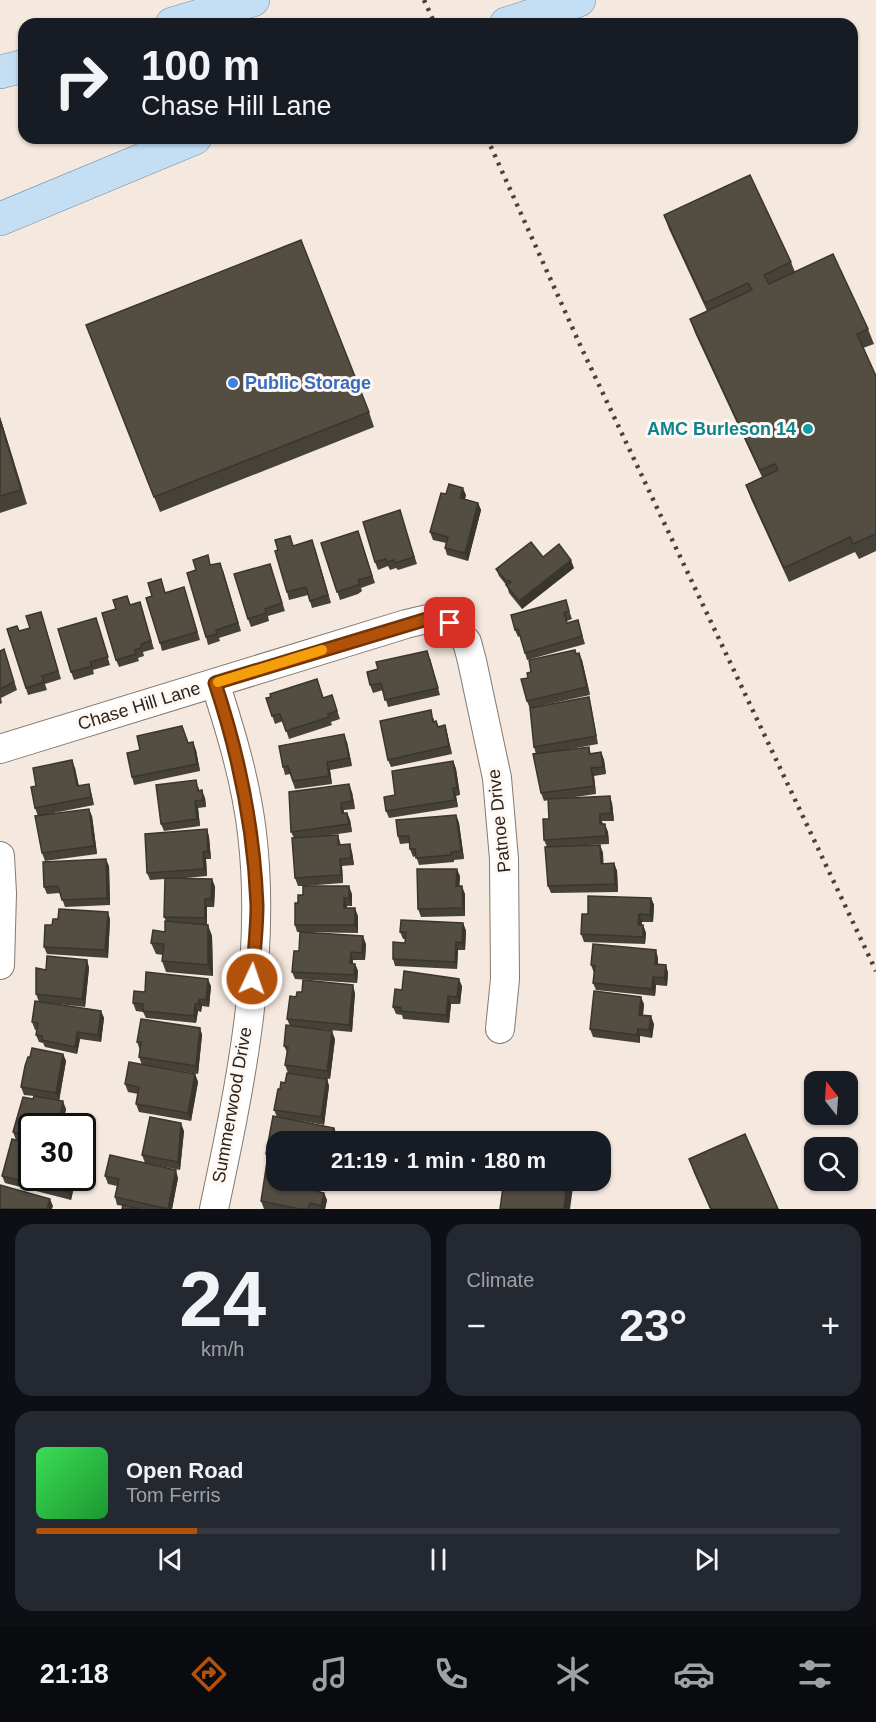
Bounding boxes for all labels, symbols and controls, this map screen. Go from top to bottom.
icon: right [42,42,120,120]
text: 100 m [141,42,260,89]
text: Chase Hill Lane [141,91,332,121]
place label: Public Storage [245,373,371,393]
marker: Public Storage [226,376,240,390]
place label: AMC Burleson 14 [647,419,796,439]
marker: AMC Burleson 14 [801,422,815,436]
pin [424,597,475,648]
icon: arrive [433,606,466,639]
street label: Chase Hill Lane [75,678,203,734]
street label: Patnoe Drive [484,768,514,874]
position arrow [220,947,284,1011]
street label: Summerwood Drive [208,1025,256,1185]
north arrow [804,1071,858,1125]
map controls [804,1071,858,1191]
speed limit sign: 30 [18,1113,96,1191]
button: search [804,1137,858,1191]
text: 21:19 · 1 min · 180 m [331,1148,546,1173]
text: 24 [179,1255,266,1343]
text: Climate [467,1269,534,1291]
text: 23° [619,1300,687,1351]
text: − [467,1307,486,1344]
text: + [821,1307,840,1344]
text: km/h [201,1338,244,1360]
text: Open Road [126,1458,243,1483]
text: Tom Ferris [126,1484,220,1506]
icon: previous [154,1543,187,1576]
icon: pause [422,1543,455,1576]
icon: next [690,1543,723,1576]
icon: directions [188,1653,230,1695]
icon: music [309,1653,351,1695]
icon: phone [430,1653,472,1695]
icon: climate [552,1653,594,1695]
icon: car [673,1653,715,1695]
icon: filters [794,1653,836,1695]
text: 21:18 [40,1659,109,1689]

